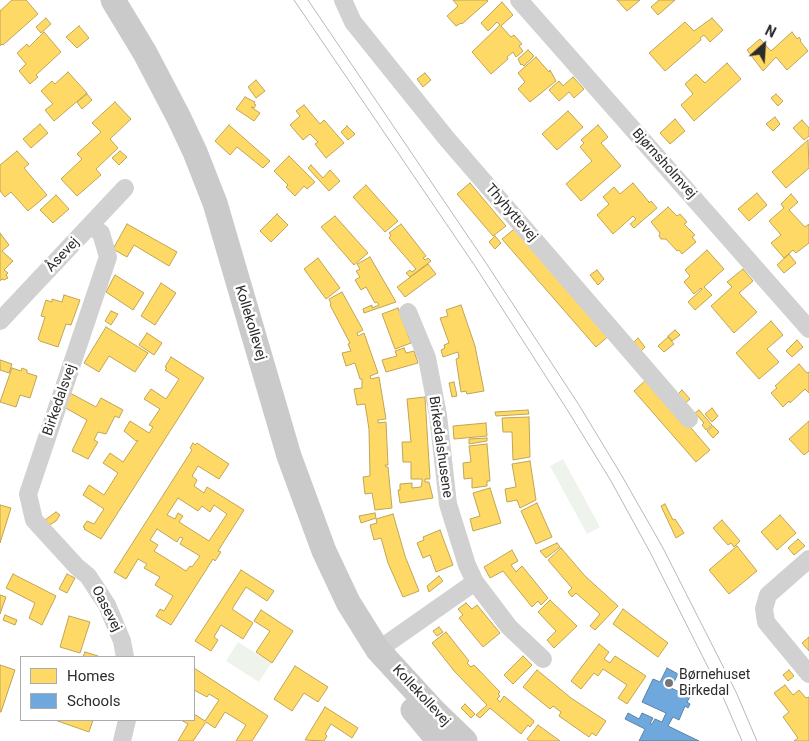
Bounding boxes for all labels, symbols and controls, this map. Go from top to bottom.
north arrow [739,20,789,70]
text: N [763,22,779,41]
street label: Bjørnsholmvej [628,125,700,203]
street label: Thyhyttevej [481,181,541,245]
street label: Åsevej [43,234,83,276]
street label: Kollekollevej [231,283,269,363]
street label: Birkedalsvej [40,362,80,438]
street label: Birkedalshusene [425,395,455,499]
street label: Oasevej [87,583,125,635]
legend [20,656,195,721]
street label: Kollekollevej [388,662,454,730]
text: Homes [67,667,115,685]
place label: Børnehuset Birkedal [679,667,750,700]
marker: Børnehuset Birkedal [663,677,675,689]
text: Schools [67,692,121,710]

